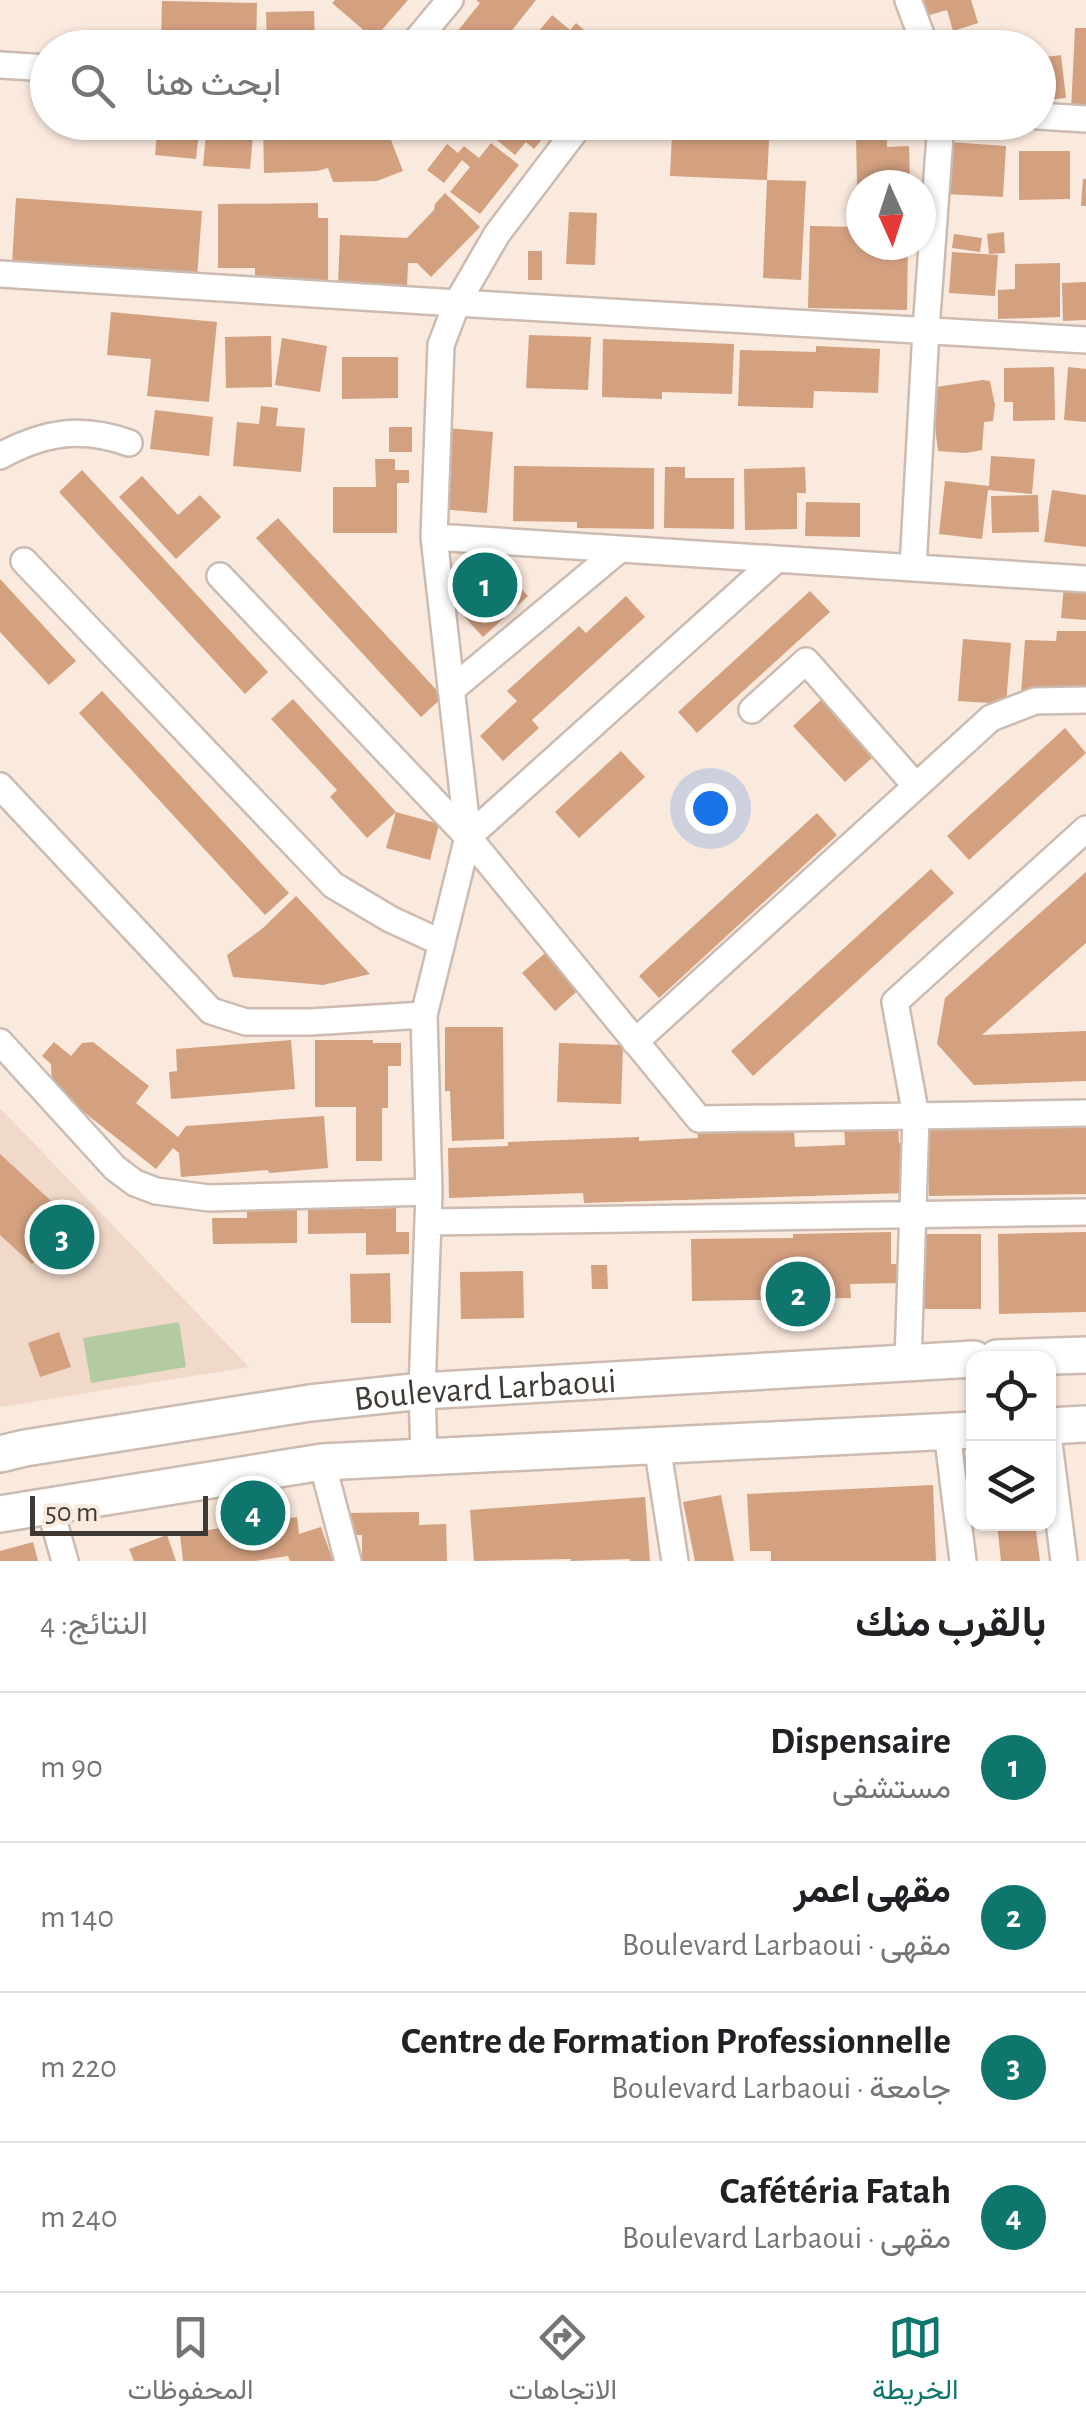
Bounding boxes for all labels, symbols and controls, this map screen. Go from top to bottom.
search box [30,30,1056,140]
icon: search [65,58,120,113]
text: ابحث هنا [145,65,282,103]
north arrow [846,170,936,260]
pin: 1 [452,548,518,622]
your location [685,783,736,834]
pin: 3 [30,1200,94,1274]
pin: 2 [766,1256,830,1332]
map controls [966,1351,1056,1531]
button: locate [966,1351,1056,1441]
street label: Boulevard Larbaoui [352,1364,617,1417]
button: layers [966,1441,1056,1531]
pin: 4 [220,1476,286,1550]
scale bar [30,1491,208,1536]
text: 50 m [45,1499,99,1527]
text: بالقرب منك [855,1602,1046,1644]
text: النتائج: 4 [40,1608,148,1640]
text: Dispensaire [770,1723,951,1761]
text: 90 m [40,1751,103,1783]
text: 1 [1008,1751,1019,1783]
text: مستشفى [832,1772,951,1804]
text: مقهى اعمر [793,1872,951,1910]
text: 140 m [40,1901,114,1933]
text: 2 [1006,1901,1021,1933]
text: مقهى · Boulevard Larbaoui [622,1929,951,1961]
text: Centre de Formation Professionnelle [401,2023,951,2061]
text: 220 m [40,2051,117,2083]
text: 3 [1007,2051,1020,2083]
text: جامعة · Boulevard Larbaoui [611,2072,951,2104]
text: Cafétéria Fatah [720,2173,951,2211]
text: 240 m [40,2201,118,2233]
text: 4 [1005,2201,1022,2233]
text: مقهى · Boulevard Larbaoui [622,2222,951,2254]
tab: المحفوظات [127,2310,254,2414]
tab: الاتجاهات [508,2310,617,2414]
tab: الخريطة [872,2310,959,2414]

